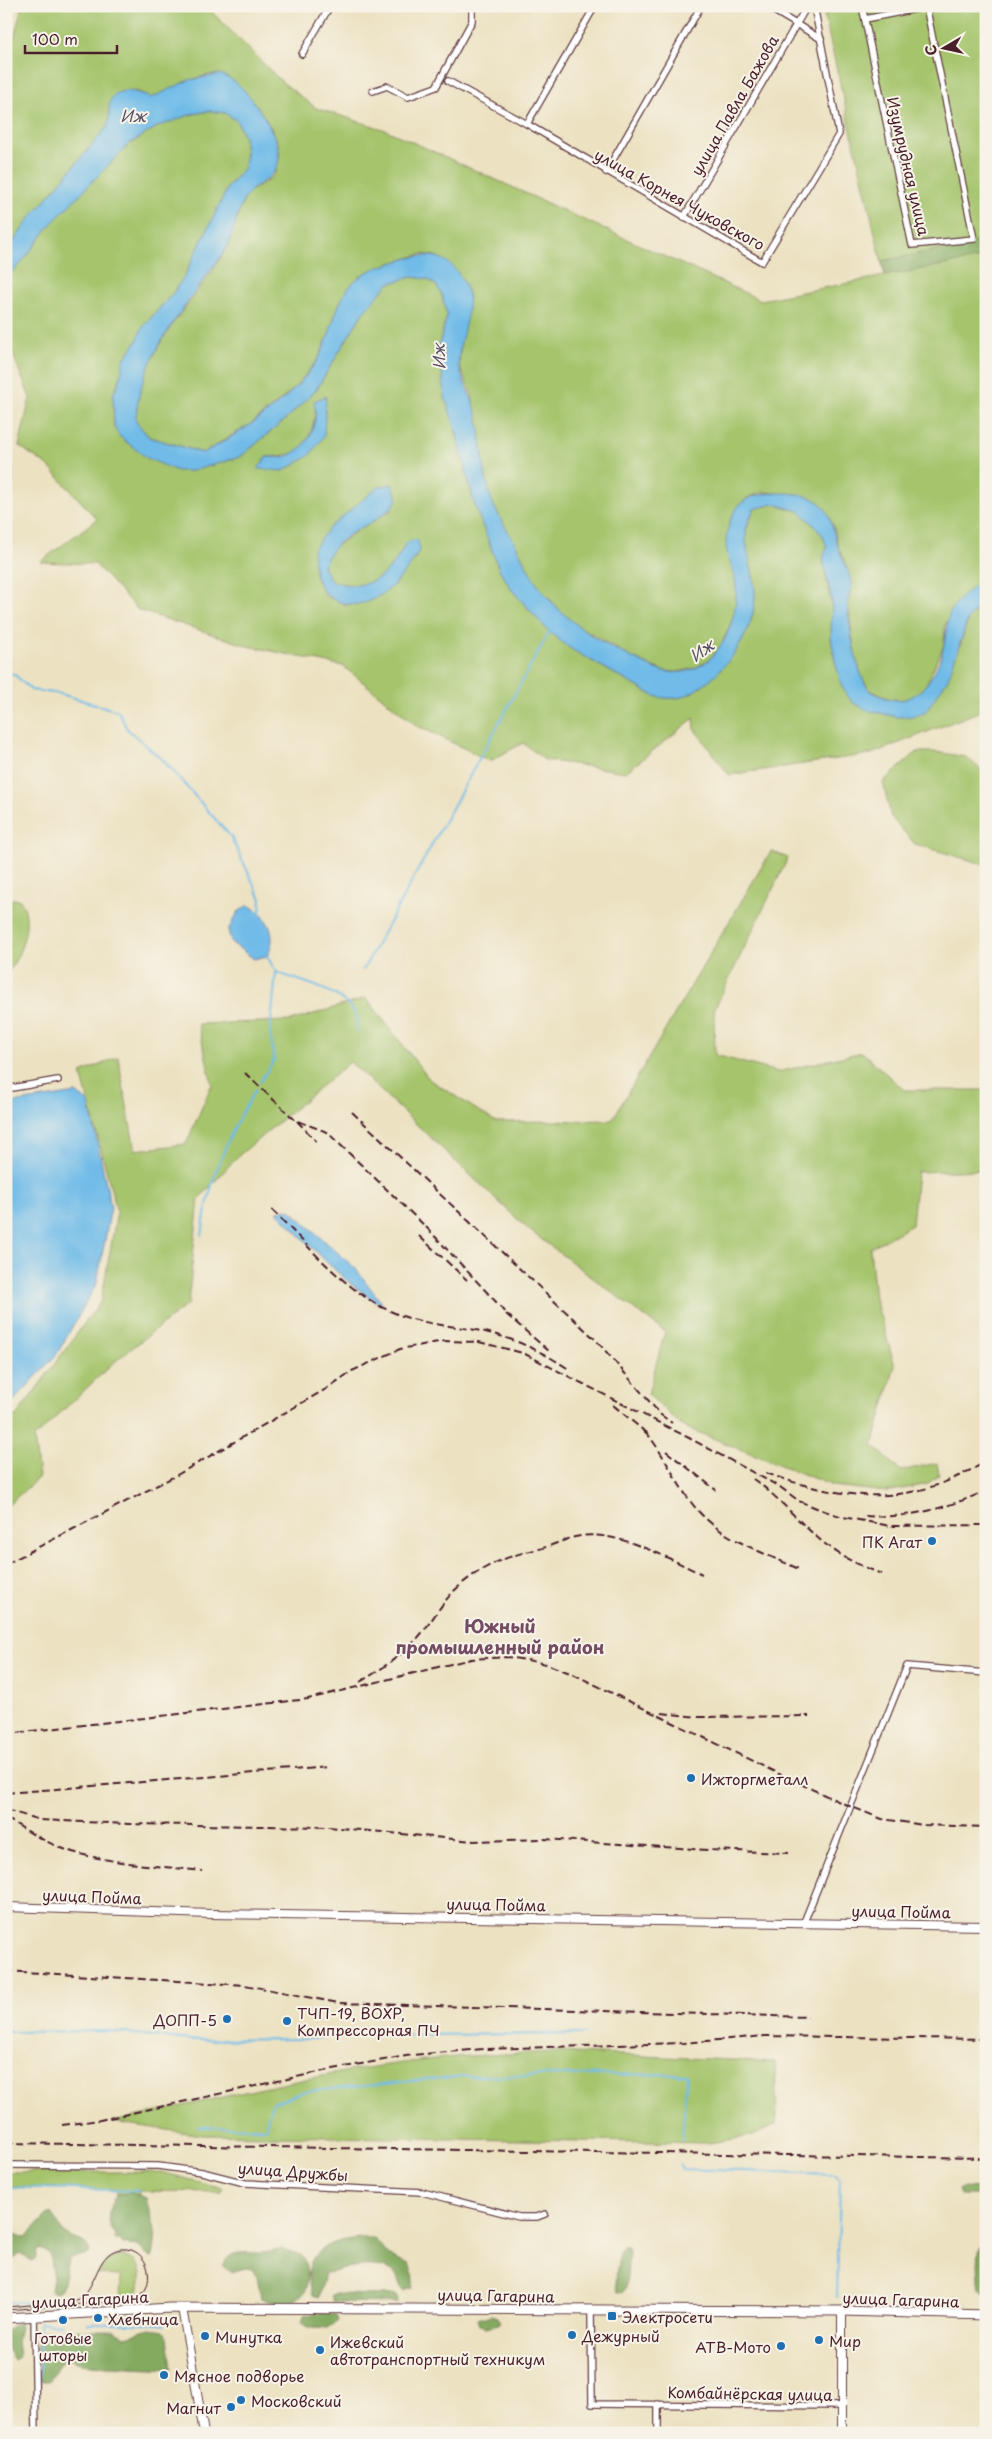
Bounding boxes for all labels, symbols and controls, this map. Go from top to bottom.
scale bar [25,22,118,54]
north arrow [920,22,970,72]
text: 100 m [32,27,78,50]
street label: улица Павла Бажова [684,30,784,179]
text: С [919,43,942,57]
street label: Изумрудная улица [882,94,936,238]
water label: Иж [120,103,148,127]
street label: улица Корнея Чуковского [591,142,769,256]
water label: Иж [425,342,450,370]
water label: Иж [684,631,720,667]
place label: ПК Агат [862,1530,923,1553]
marker: ПК Агат [926,1535,938,1547]
district label: Южный промышленный район [396,1612,604,1660]
place label: Ижторгметалл [701,1767,809,1790]
marker: Ижторгметалл [685,1772,697,1784]
street label: улица Пойма [42,1883,143,1909]
street label: улица Пойма [446,1892,547,1916]
street label: улица Пойма [851,1899,952,1923]
place label: ТЧП-19, ВОХР, Компрессорная ПЧ [297,2001,440,2041]
place label: ДОПП-5 [153,2008,217,2031]
marker: ДОПП-5 [221,2013,233,2025]
marker: ТЧП-19, ВОХР, Компрессорная ПЧ [281,2015,293,2027]
street label: улица Дружбы [237,2156,349,2186]
street label: улица Гагарина [437,2282,555,2308]
street label: улица Гагарина [31,2284,150,2314]
street label: улица Гагарина [842,2285,960,2313]
place label: Электросети [622,2305,713,2328]
place label: Хлебница [108,2307,179,2330]
marker: Электросети [606,2310,618,2322]
marker: Хлебница [92,2312,104,2324]
marker: Готовые шторы [57,2314,69,2326]
place label: Дежурный [581,2324,660,2347]
place label: Минутка [215,2325,283,2348]
place label: Готовые шторы [34,2326,92,2366]
marker: Дежурный [566,2329,578,2341]
place label: Мир [829,2329,861,2352]
marker: Минутка [199,2330,211,2342]
place label: Ижевский автотранспортный техникум [330,2330,545,2370]
marker: Мир [813,2334,825,2346]
place label: АТВ-Мото [695,2335,771,2358]
marker: АТВ-Мото [775,2340,787,2352]
marker: Ижевский автотранспортный техникум [314,2344,326,2356]
place label: Мясное подворье [174,2364,304,2387]
marker: Мясное подворье [158,2369,170,2381]
street label: Комбайнёрская улица [667,2380,833,2406]
place label: Московский [251,2389,342,2412]
marker: Московский [235,2394,247,2406]
place label: Магнит [166,2396,222,2419]
marker: Магнит [225,2401,237,2413]

